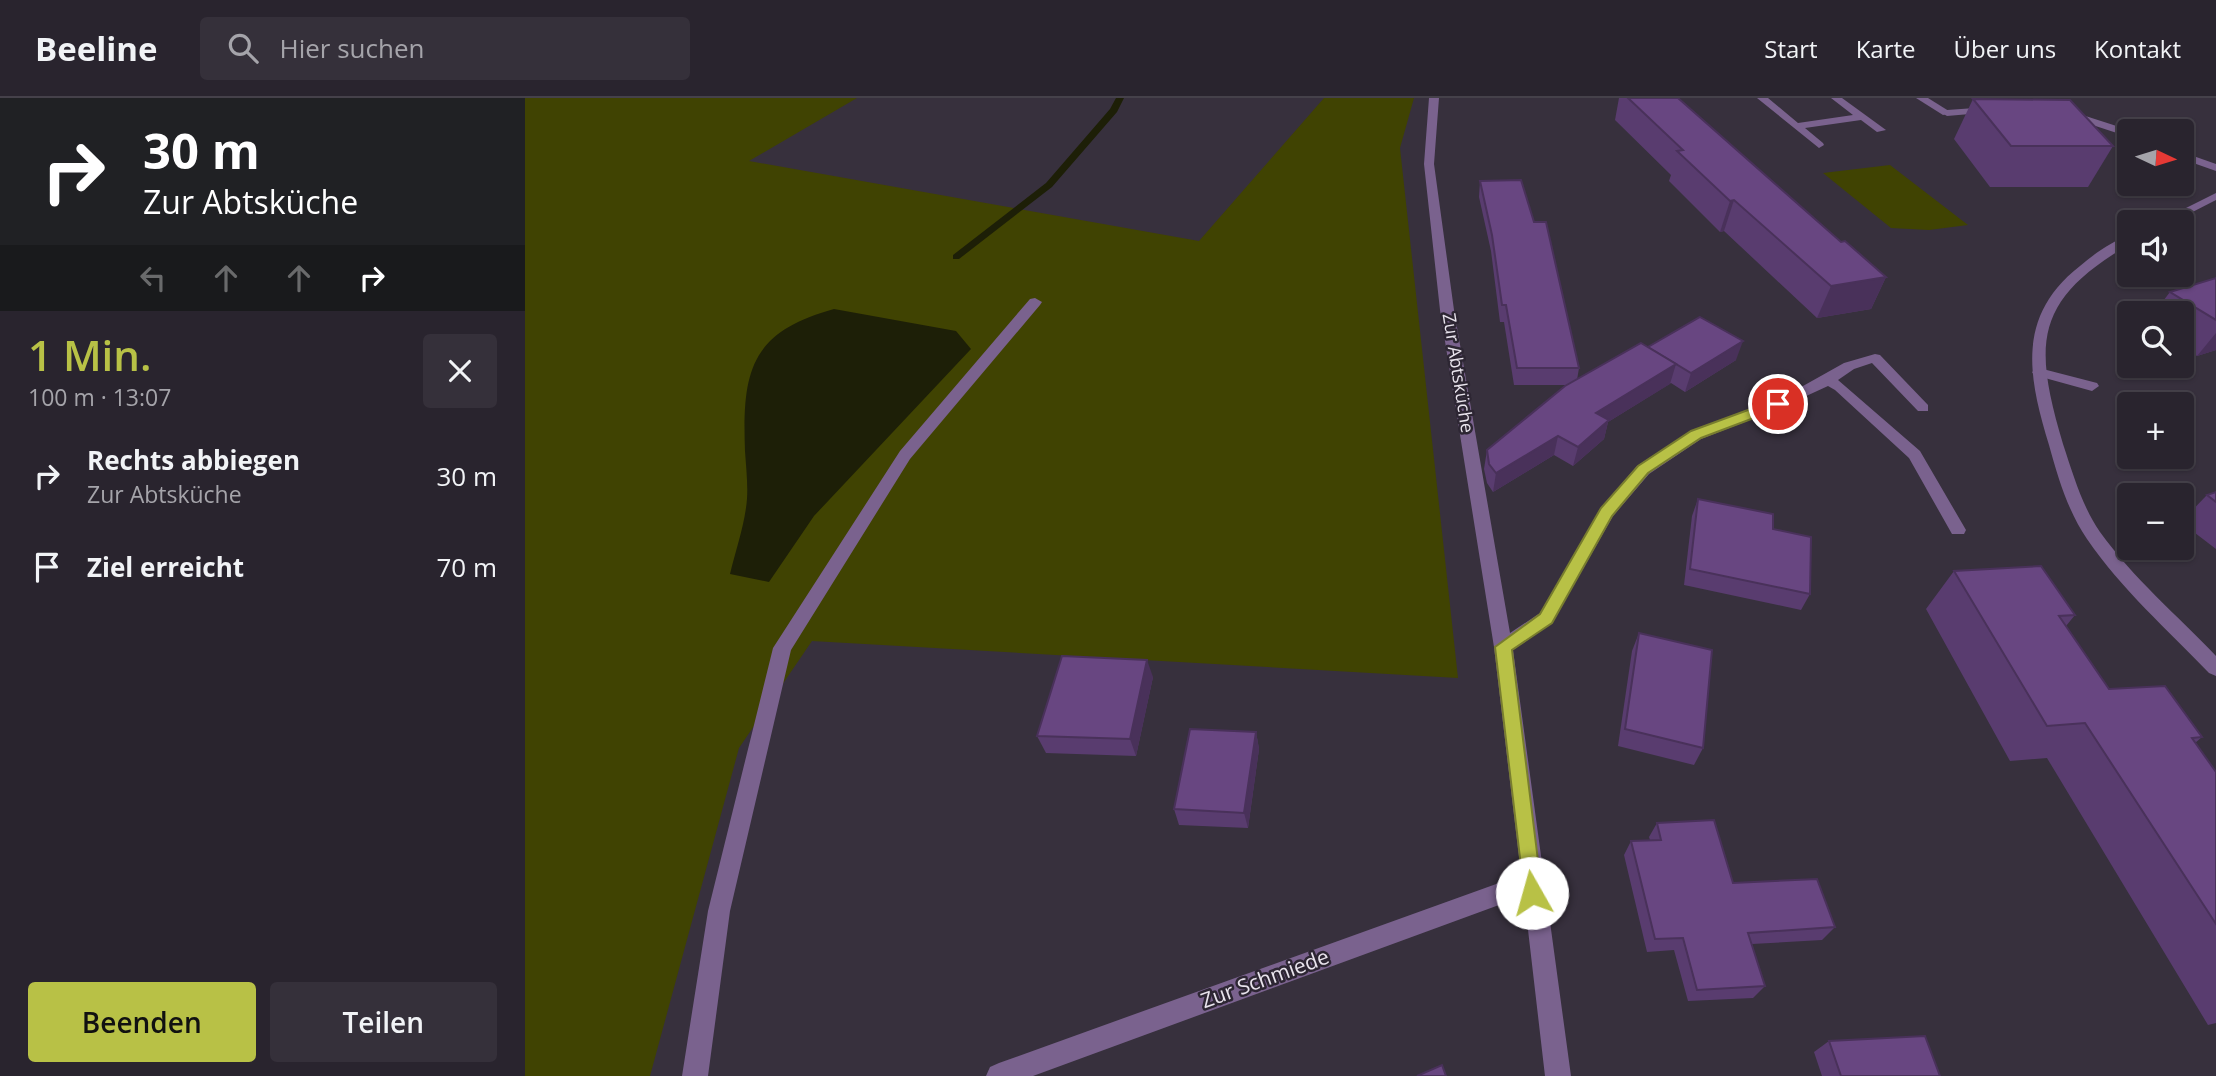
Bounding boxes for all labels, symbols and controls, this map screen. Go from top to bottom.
search box [200,17,690,80]
text: Beeline [35,26,158,71]
icon: search [224,29,262,67]
text: Hier suchen [280,30,425,66]
text: Start [1764,32,1818,65]
text: Karte [1856,32,1916,65]
text: Über uns [1954,32,2056,65]
text: Kontakt [2094,32,2181,65]
text: 30 m [143,117,260,183]
north arrow [2117,119,2195,196]
map controls [2117,119,2194,560]
icon: right [28,126,119,217]
text: Zur Abtsküche [143,180,358,223]
button: sound [2117,210,2194,287]
icon: left [134,259,172,297]
icon: ahead [207,259,245,297]
icon: ahead [280,259,318,297]
icon: right [353,259,391,297]
button: search [2117,301,2194,378]
street label: Zur Abtsküche [1438,311,1480,434]
text: 1 Min. [28,326,152,383]
button: close [423,334,497,408]
pin [1748,374,1808,434]
text: 100 m · 13:07 [28,381,171,413]
icon: arrive [1759,385,1797,423]
button: + [2117,392,2194,469]
text: Rechts abbiegen [87,442,300,478]
icon: right [28,457,66,495]
text: 30 m [436,458,497,494]
text: Zur Abtsküche [87,478,242,510]
button: − [2117,483,2194,560]
icon: arrive [28,548,66,586]
text: Ziel erreicht [87,549,244,585]
text: 70 m [436,549,497,585]
position arrow [1495,856,1569,930]
street label: Zur Schmiede [1197,942,1333,1014]
button: Beenden [28,982,256,1062]
button: Teilen [270,982,497,1062]

